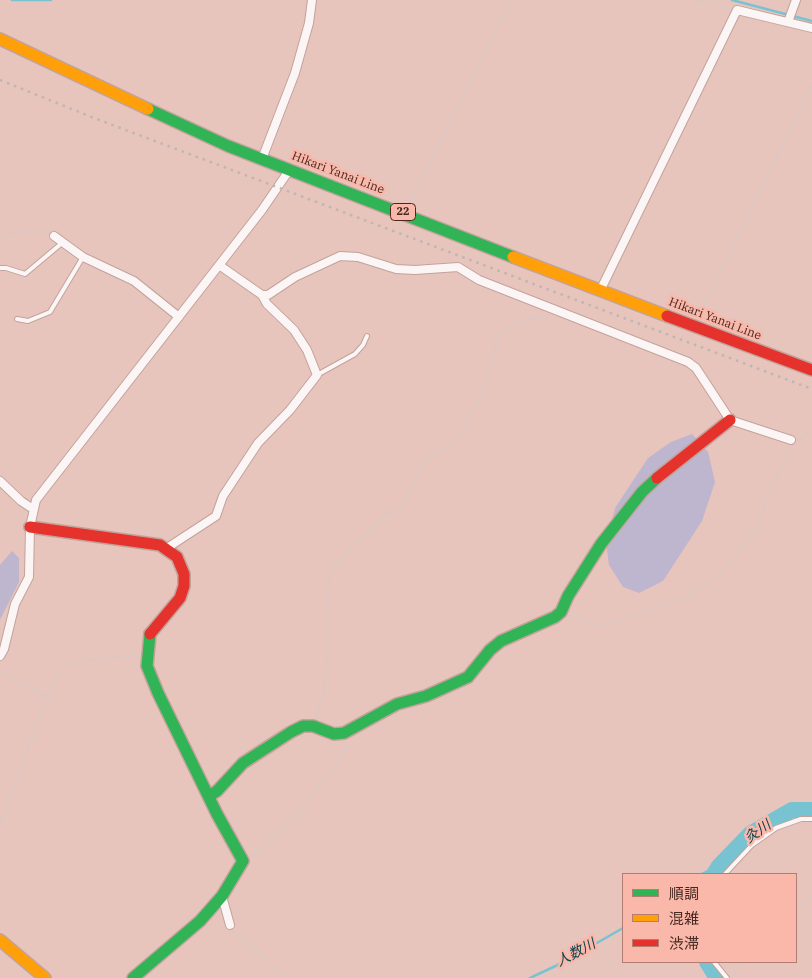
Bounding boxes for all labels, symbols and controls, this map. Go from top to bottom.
street label: Hikari Yanai Line [290,149,386,197]
road number: 22 [390,203,416,220]
street label: Hikari Yanai Line [667,295,763,343]
water label: 灸川 [742,817,774,847]
legend [622,873,797,963]
text: 順調 [669,884,699,903]
text: 混雑 [669,909,699,928]
text: 渋滞 [669,934,699,953]
water label: 人数川 [554,936,598,970]

